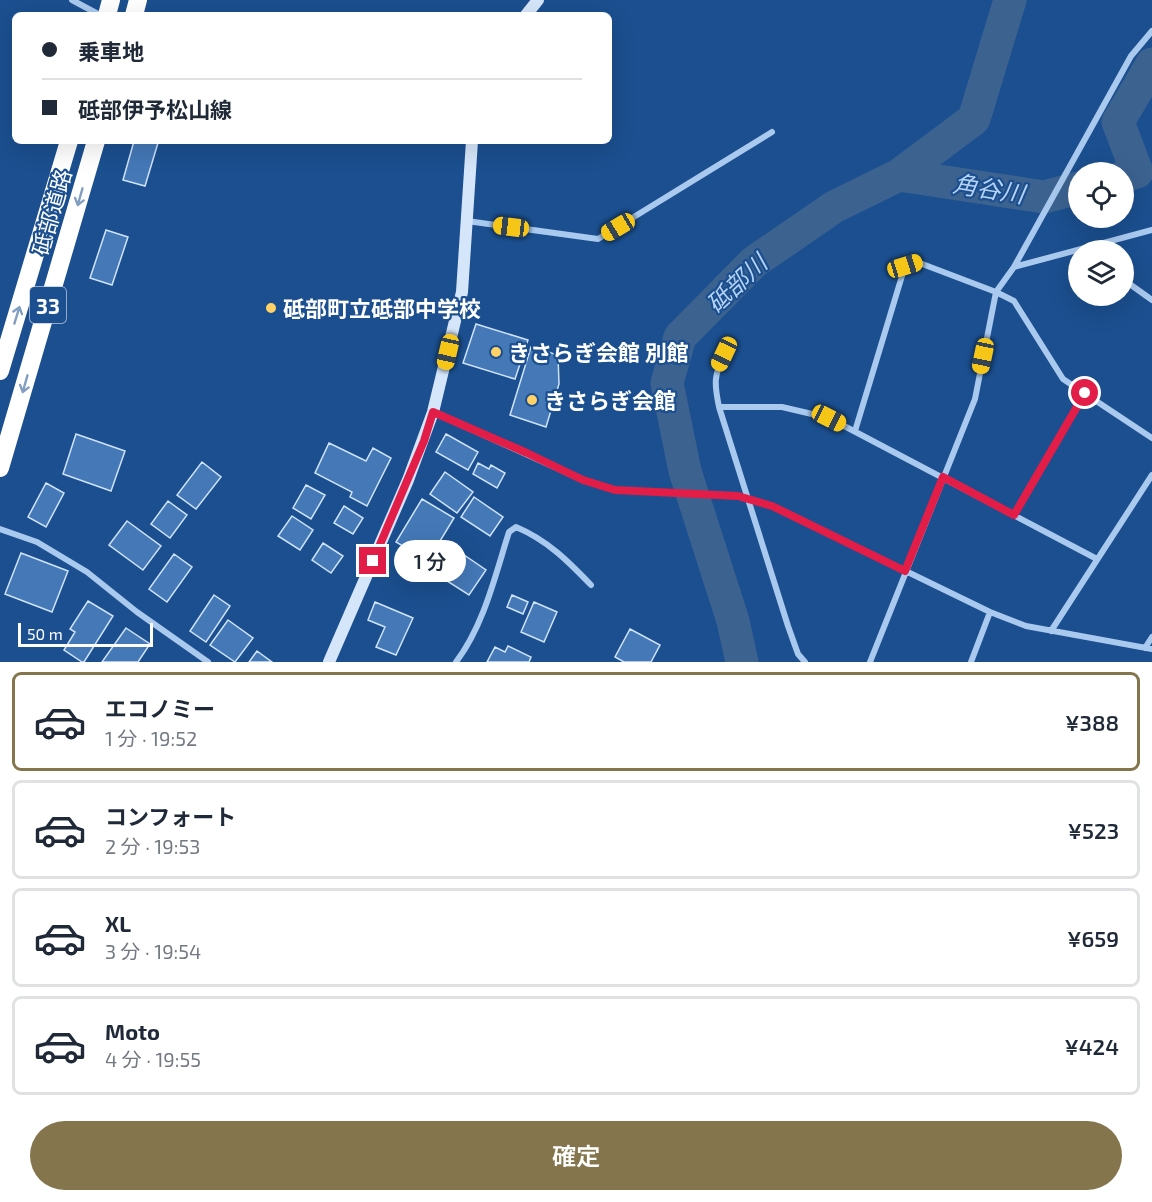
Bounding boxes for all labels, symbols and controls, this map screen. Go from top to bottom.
text: 乗車地 [78,38,144,64]
text: 砥部伊予松山線 [78,96,232,122]
map controls [1068,162,1134,306]
button: locate [1068,162,1134,228]
street label: 砥部道路 [26,166,76,258]
water label: 角谷川 [951,168,1030,208]
one-way arrow [74,187,85,206]
car [598,210,638,244]
car [492,216,530,238]
button: layers [1068,240,1134,306]
water label: 砥部川 [700,246,774,318]
car [885,252,925,280]
road number: 33 [30,287,66,323]
place label: 砥部町立砥部中学校 [283,295,481,321]
marker: 砥部町立砥部中学校 [264,301,278,315]
one-way arrow [12,306,23,325]
car [435,332,461,372]
car [708,334,740,374]
car [970,337,996,375]
place label: きさらぎ会館 別館 [508,339,689,365]
marker: きさらぎ会館 別館 [489,345,503,359]
one-way arrow [19,374,30,393]
route start [1071,379,1098,406]
place label: きさらぎ会館 [544,387,676,413]
marker: きさらぎ会館 [525,393,539,407]
car [809,402,849,434]
callout: 1 分 [394,540,466,582]
route end [359,547,386,574]
text: 1 分 [414,549,446,573]
scale bar [18,620,153,648]
text: 50 m [27,624,63,643]
icon: car [33,695,87,749]
text: エコノミー [105,695,215,721]
text: ¥388 [1065,709,1119,735]
text: 1 分 · 19:52 [105,726,197,750]
icon: car [33,803,87,857]
text: コンフォート [105,803,236,829]
text: ¥523 [1068,817,1119,843]
text: 2 分 · 19:53 [105,834,200,858]
text: XL [105,910,131,936]
icon: car [33,911,87,965]
text: ¥659 [1067,925,1119,951]
text: 3 分 · 19:54 [105,939,201,963]
text: Moto [105,1018,160,1044]
icon: car [33,1019,87,1073]
text: ¥424 [1065,1033,1119,1059]
text: 4 分 · 19:55 [105,1047,201,1071]
button: 確定 [30,1121,1122,1190]

